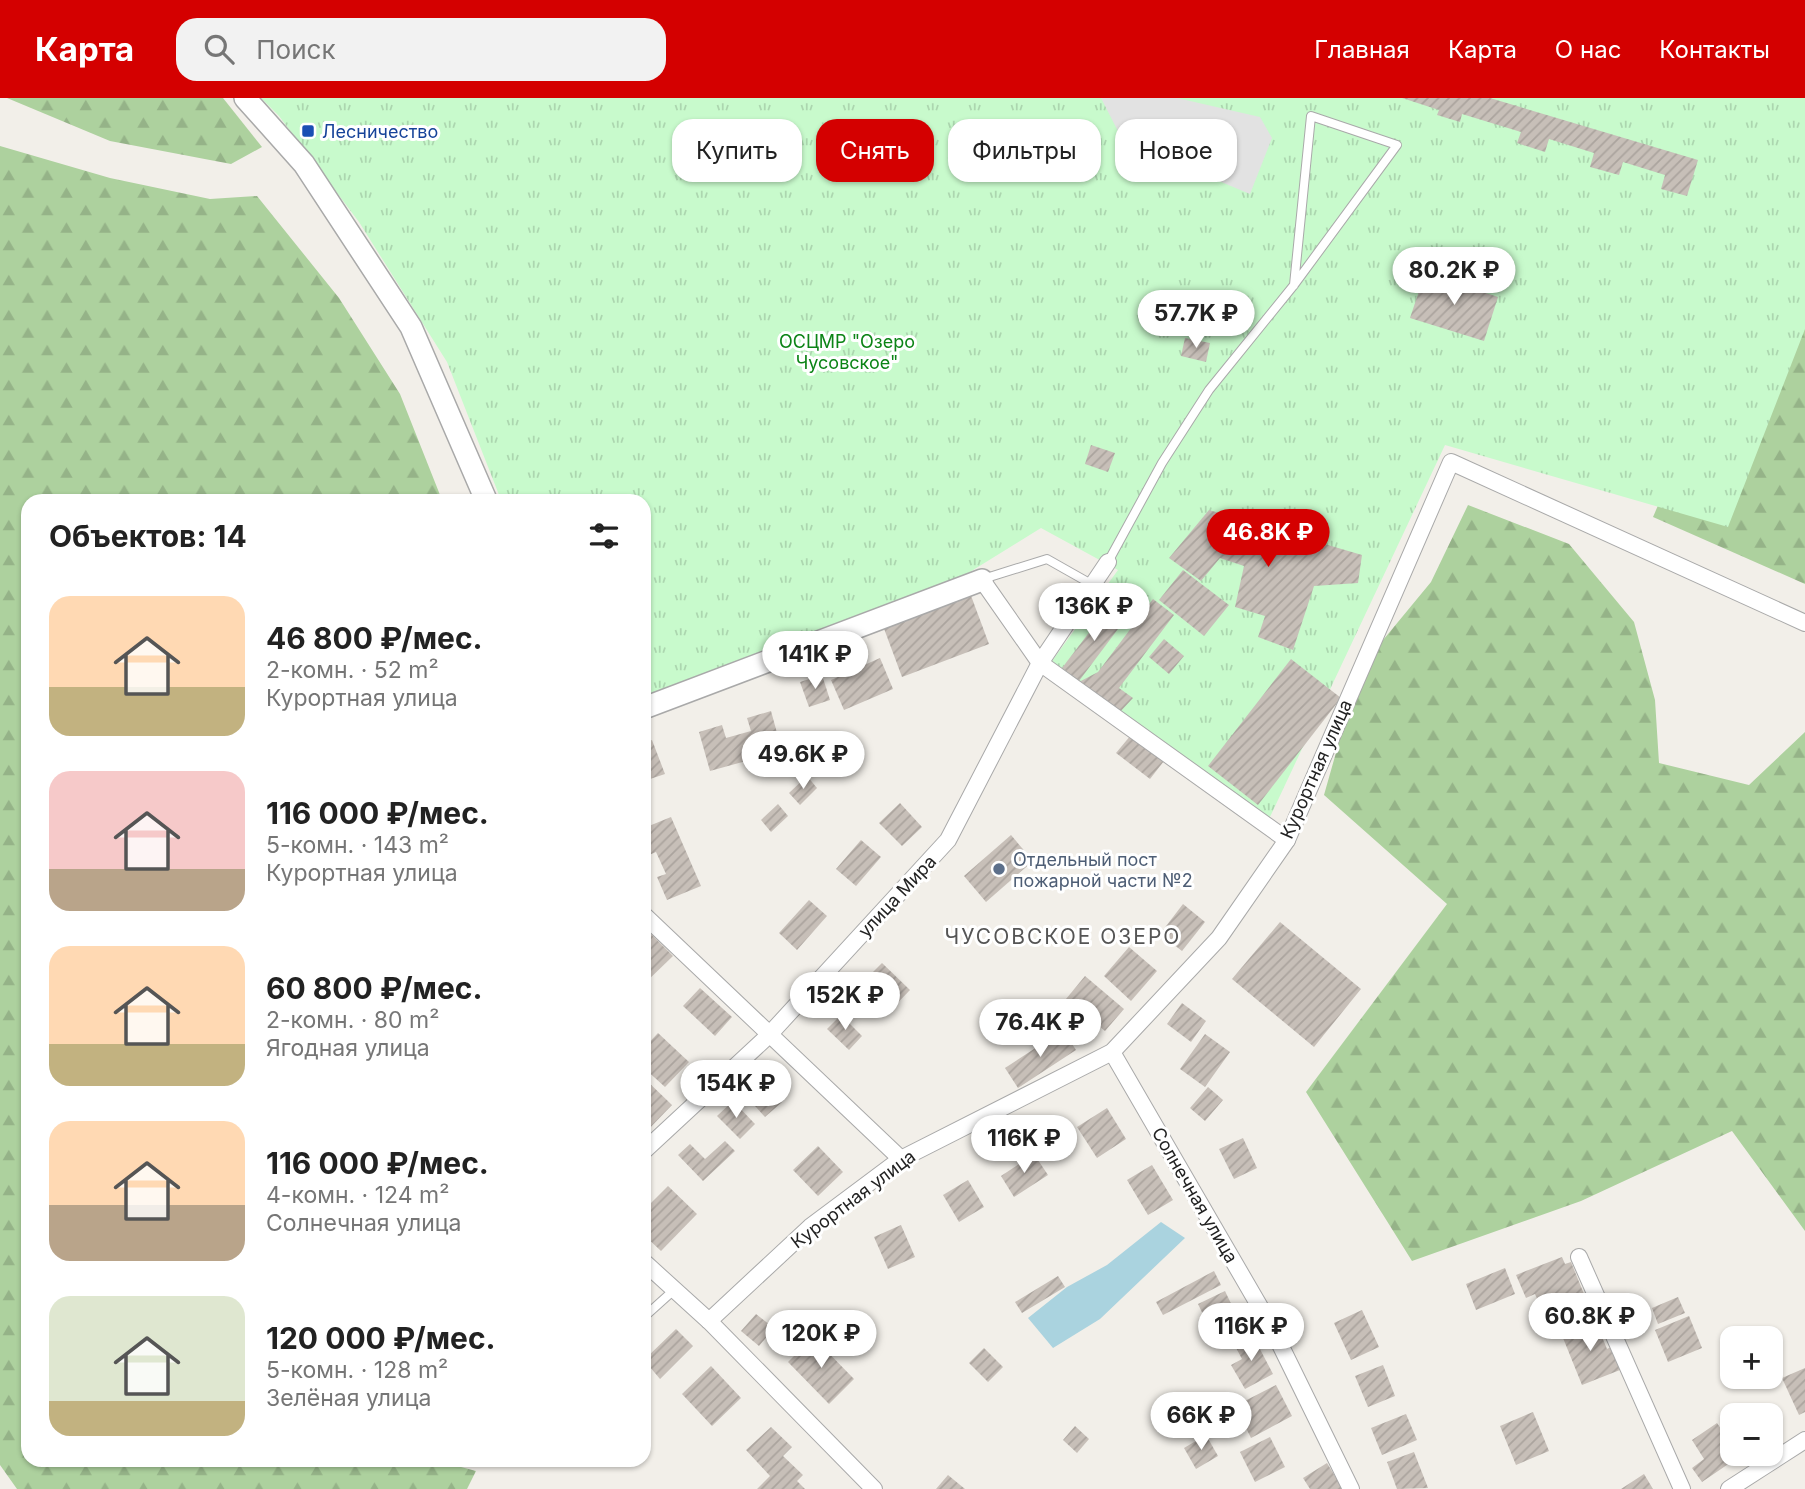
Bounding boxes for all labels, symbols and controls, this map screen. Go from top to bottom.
search box [176,18,666,81]
text: Карта [35,29,134,69]
icon: search [200,30,238,68]
text: Поиск [256,34,335,65]
text: Главная [1314,35,1410,64]
text: Карта [1448,35,1517,64]
text: О нас [1555,35,1621,64]
text: Контакты [1659,35,1770,64]
chip: Купить [672,119,802,182]
chip: Снять [816,119,934,182]
chip: Фильтры [948,119,1101,182]
chip: Новое [1115,119,1237,182]
place label: Лесничество [322,121,438,142]
marker: Лесничество [300,123,316,139]
pin: 80.2K ₽ [1389,248,1519,307]
text: 80.2K ₽ [1408,256,1500,284]
pin: 57.7K ₽ [1131,290,1261,350]
text: 57.7K ₽ [1154,299,1238,327]
park label: ОСЦМР "Озеро Чусовское" [779,331,915,373]
pin: 46.8K ₽ [1203,510,1333,569]
icon: filters [585,517,623,555]
text: Объектов: 14 [49,518,247,554]
text: 46.8K ₽ [1223,518,1313,546]
pin: 136K ₽ [1037,584,1151,643]
text: 136K ₽ [1055,592,1133,620]
text: 46 800 ₽/мес. [266,620,483,656]
icon: home [105,624,189,708]
pin: 141K ₽ [758,632,872,691]
text: 141K ₽ [778,640,852,668]
text: 2-комн. · 52 m² [266,656,439,684]
text: Курортная улица [266,684,458,712]
street label: Курортная улица [1276,696,1356,842]
pin: 49.6K ₽ [738,732,868,791]
text: 49.6K ₽ [758,740,848,768]
text: 116 000 ₽/мес. [266,795,489,831]
icon: home [105,799,189,883]
text: 5-комн. · 143 m² [266,831,449,859]
place label: Отдельный пост пожарной части №2 [1013,849,1193,891]
street label: улица Мира [854,851,940,941]
text: Курортная улица [266,859,458,887]
marker: Отдельный пост пожарной части №2 [991,861,1007,877]
district label: ЧУСОВСКОЕ ОЗЕРО [945,924,1181,949]
text: 60 800 ₽/мес. [266,970,483,1006]
pin: 152K ₽ [788,972,902,1032]
icon: home [105,974,189,1058]
text: 152K ₽ [806,981,884,1009]
pin: 76.4K ₽ [975,1000,1105,1059]
text: 2-комн. · 80 m² [266,1006,439,1034]
text: 76.4K ₽ [995,1008,1085,1036]
text: Ягодная улица [266,1034,430,1062]
pin: 154K ₽ [679,1060,793,1120]
text: 154K ₽ [696,1069,776,1097]
pin: 116K ₽ [967,1116,1081,1175]
text: 116K ₽ [987,1124,1061,1152]
street label: Солнечная улица [1148,1124,1242,1266]
text: 116 000 ₽/мес. [266,1145,489,1181]
street label: Курортная улица [787,1145,919,1253]
icon: home [105,1149,189,1233]
text: 4-комн. · 124 m² [266,1181,449,1209]
text: Солнечная улица [266,1209,461,1237]
pin: 60.8K ₽ [1525,1294,1655,1353]
text: 60.8K ₽ [1545,1302,1635,1330]
pin: 116K ₽ [1194,1304,1308,1363]
pin: 120K ₽ [764,1310,878,1370]
text: 116K ₽ [1214,1312,1288,1340]
text: 120K ₽ [782,1319,860,1347]
text: 120 000 ₽/мес. [266,1320,496,1356]
icon: home [105,1324,189,1408]
map controls [1720,1326,1783,1466]
button: + [1720,1326,1783,1389]
text: 5-комн. · 128 m² [266,1356,448,1384]
text: Зелёная улица [266,1384,431,1412]
pin: 66K ₽ [1152,1392,1250,1452]
text: 66K ₽ [1167,1401,1235,1429]
button: − [1720,1403,1783,1466]

